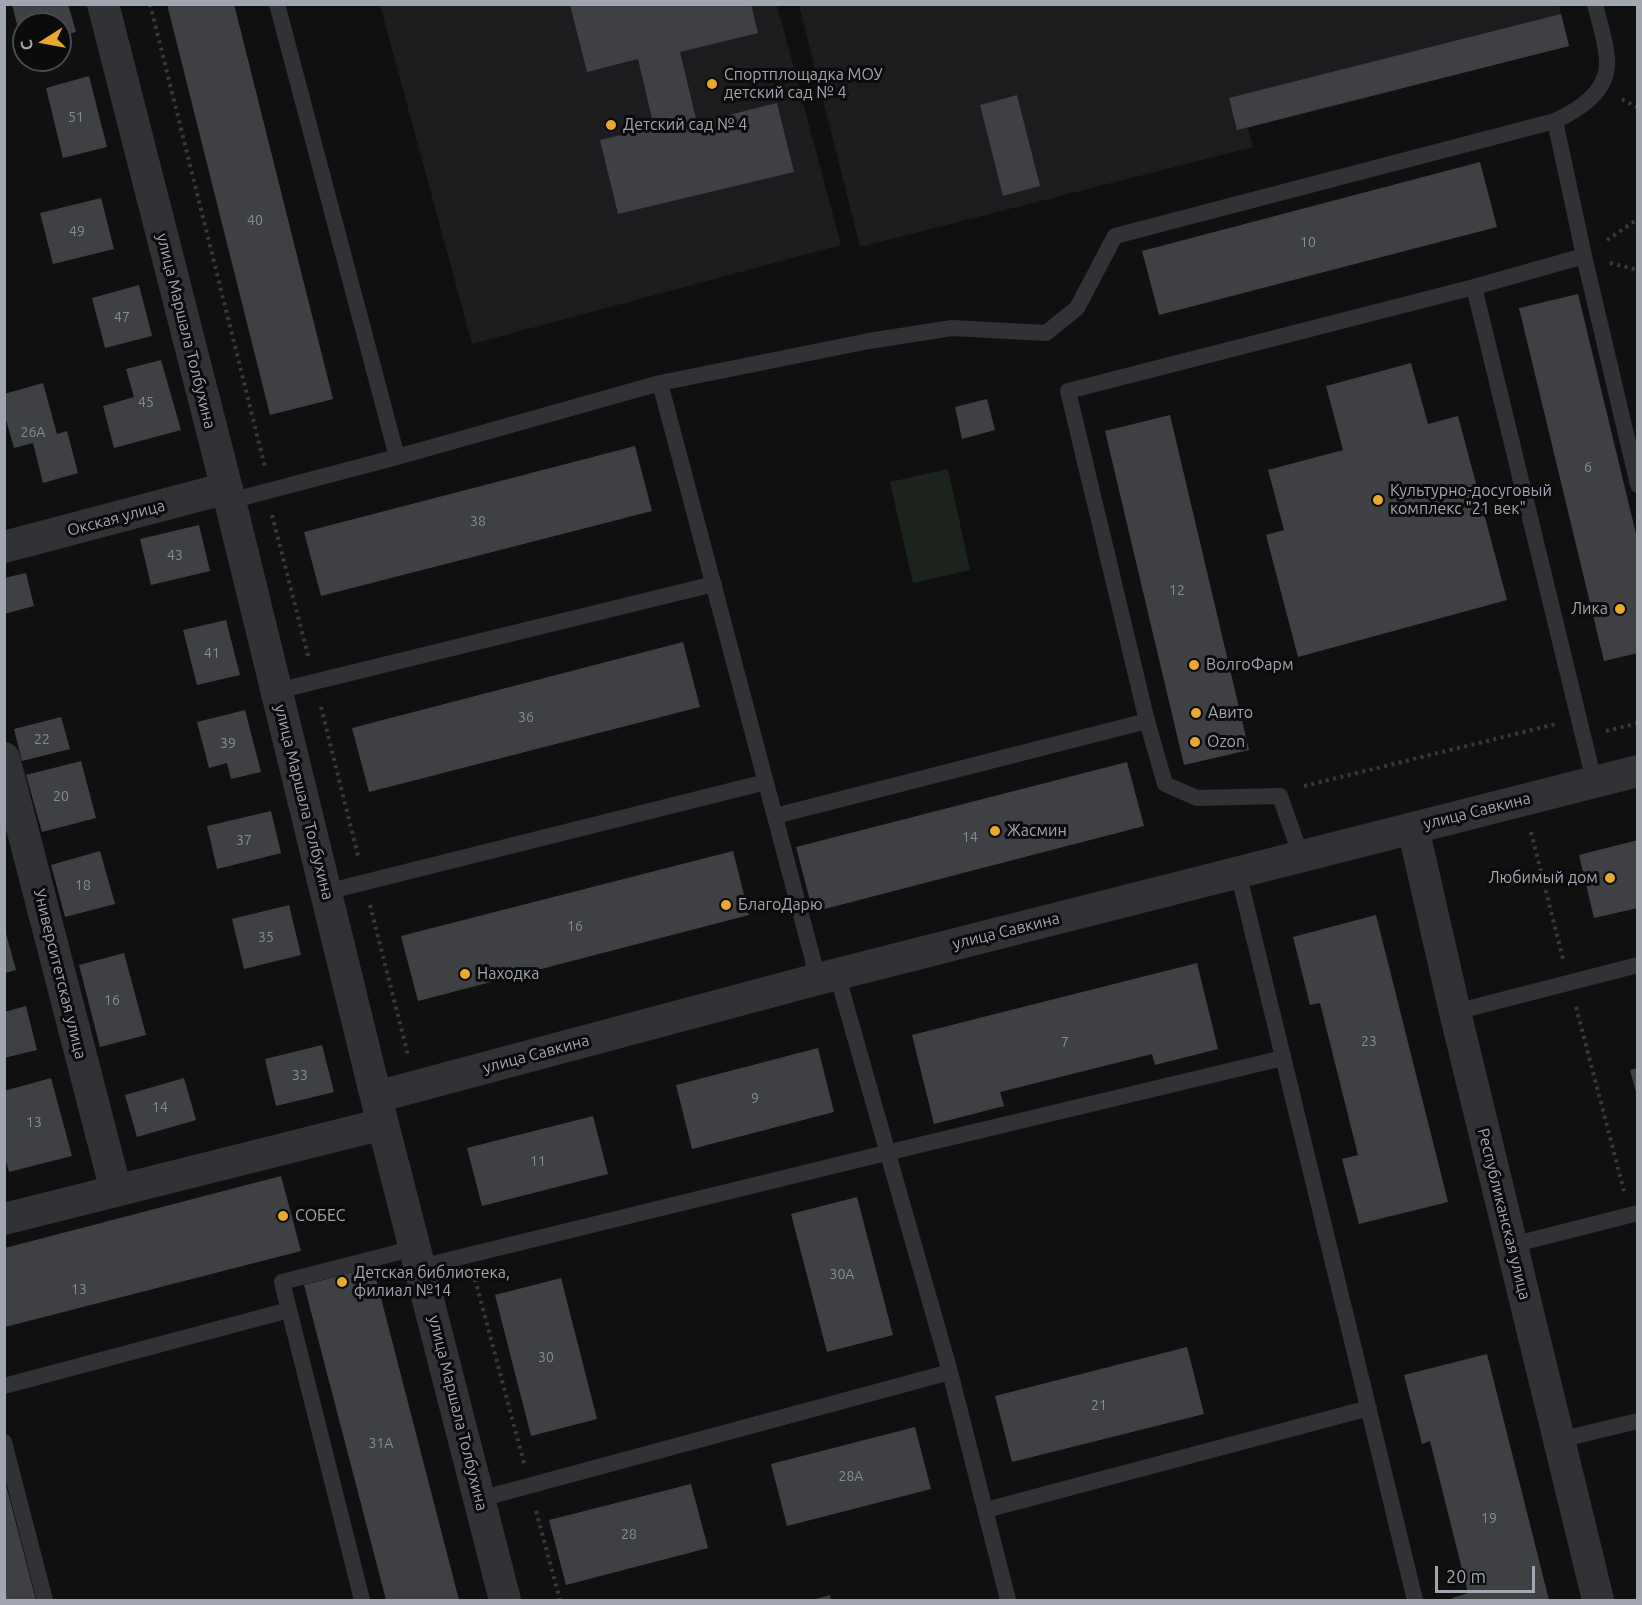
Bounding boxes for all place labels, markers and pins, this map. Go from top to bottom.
place label: Спортплощадка МОУ детский сад № 4 [724,65,883,103]
marker: Спортплощадка МОУ детский сад № 4 [705,77,719,91]
place label: Детский сад № 4 [623,115,747,135]
marker: Детский сад № 4 [604,118,618,132]
place label: Культурно-досуговый комплекс "21 век" [1390,481,1552,519]
marker: Культурно-досуговый комплекс "21 век" [1371,493,1385,507]
place label: Лика [1571,599,1608,619]
marker: Лика [1613,602,1627,616]
place label: ВолгоФарм [1206,655,1294,675]
marker: ВолгоФарм [1187,658,1201,672]
place label: Авито [1208,703,1253,723]
marker: Авито [1189,706,1203,720]
place label: Ozon [1207,732,1245,752]
marker: Ozon [1188,735,1202,749]
place label: Жасмин [1007,821,1067,841]
marker: Жасмин [988,824,1002,838]
place label: Любимый дом [1488,868,1598,888]
marker: Любимый дом [1603,871,1617,885]
place label: БлагоДарю [738,895,823,915]
marker: БлагоДарю [719,898,733,912]
place label: Находка [477,964,539,984]
marker: Находка [458,967,472,981]
place label: СОБЕС [295,1206,345,1226]
marker: СОБЕС [276,1209,290,1223]
place label: Детская библиотека, филиал №14 [354,1263,510,1301]
marker: Детская библиотека, филиал №14 [335,1275,349,1289]

